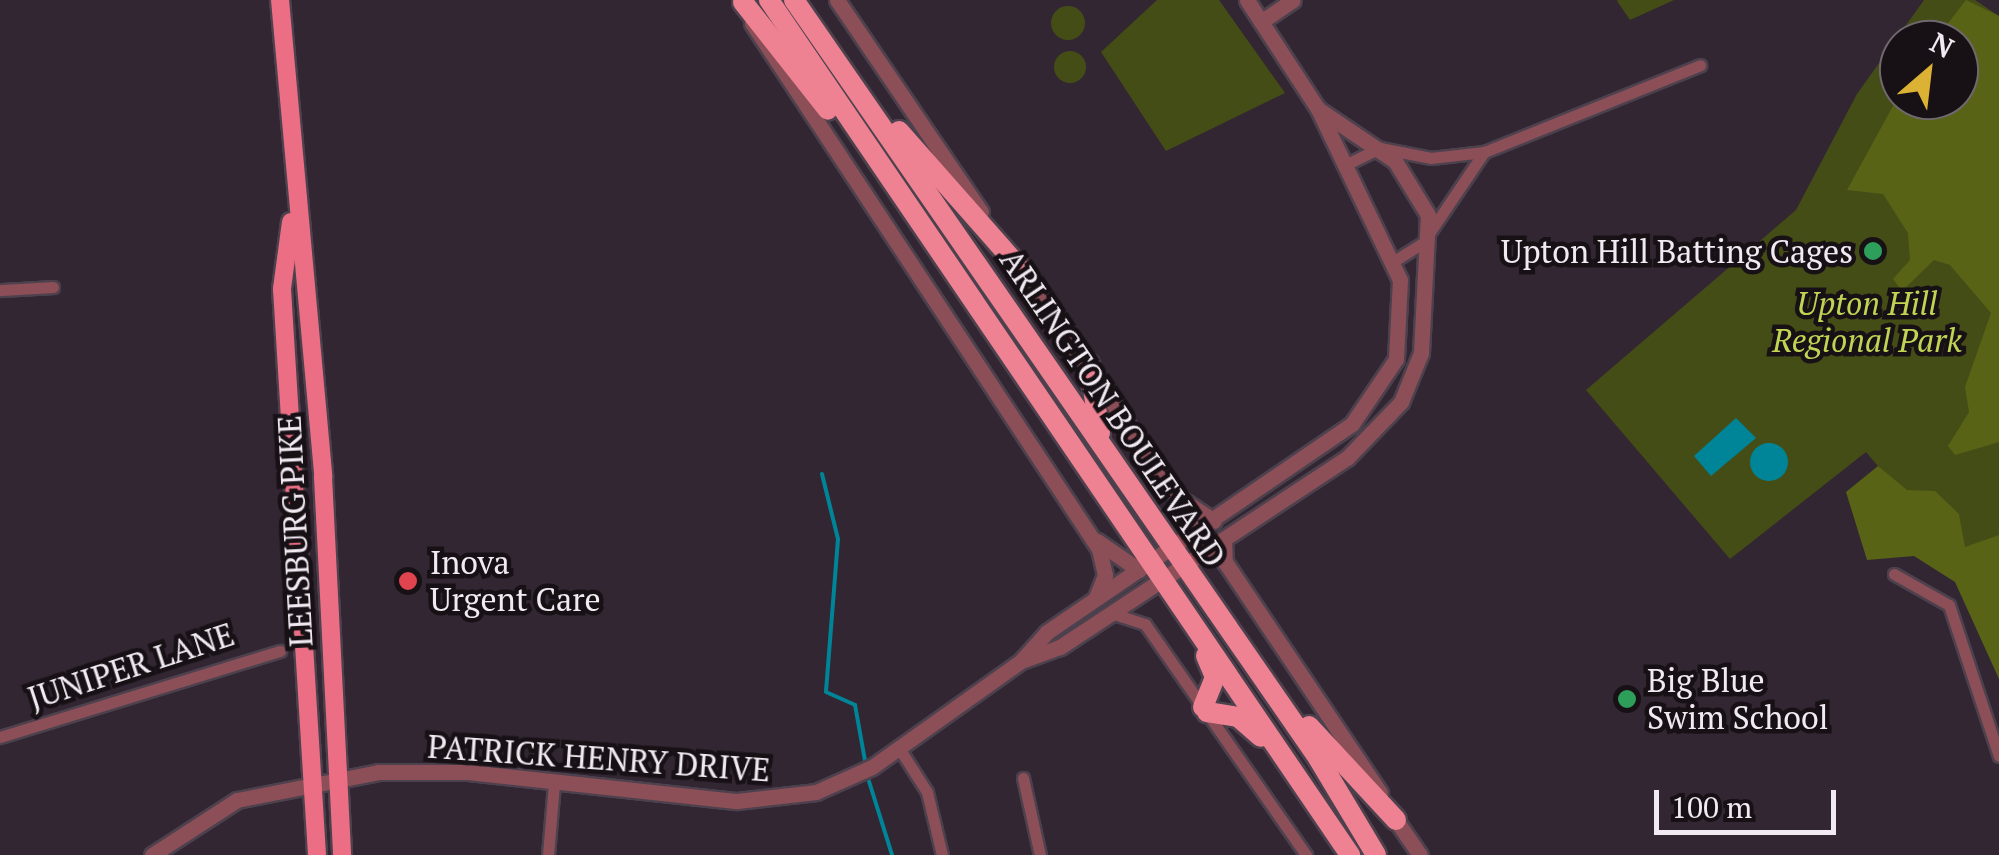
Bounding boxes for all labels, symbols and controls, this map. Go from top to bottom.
north arrow [1879,20,1979,120]
text: N [1924,24,1960,66]
place label: Upton Hill Batting Cages [1501,232,1853,270]
marker: Upton Hill Batting Cages [1862,240,1884,262]
street label: ARLINGTON BOULEVARD [992,242,1234,574]
park label: Upton Hill Regional Park [1772,285,1962,360]
street label: LEESBURG PIKE [270,414,320,648]
place label: Inova Urgent Care [430,544,601,619]
marker: Inova Urgent Care [395,568,421,594]
street label: JUNIPER LANE [23,615,239,717]
place label: Big Blue Swim School [1647,662,1828,737]
marker: Big Blue Swim School [1616,688,1638,710]
street label: PATRICK HENRY DRIVE [426,727,772,789]
scale bar [1659,770,1842,832]
text: 100 m [1671,787,1752,827]

